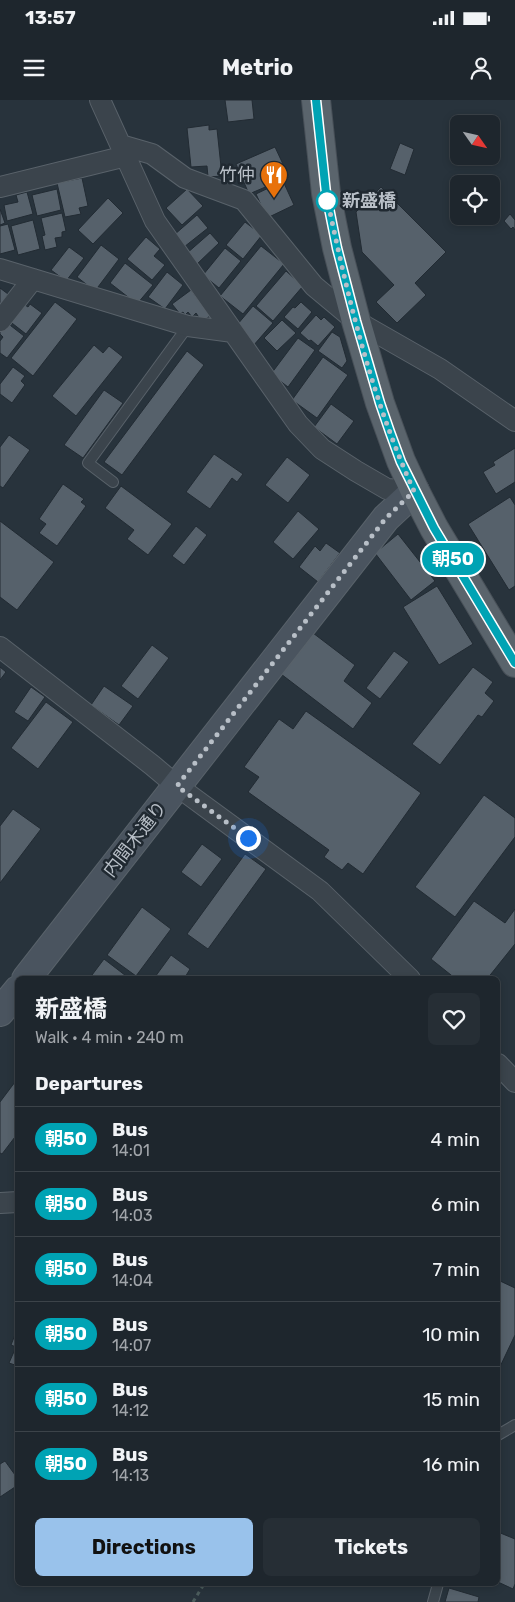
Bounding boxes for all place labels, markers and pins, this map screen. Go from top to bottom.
restaurant icon: 竹仲 [259,160,289,199]
place label: 竹仲 [219,164,255,186]
marker: 新盛橋 [316,190,338,212]
place label: 新盛橋 [342,190,396,212]

